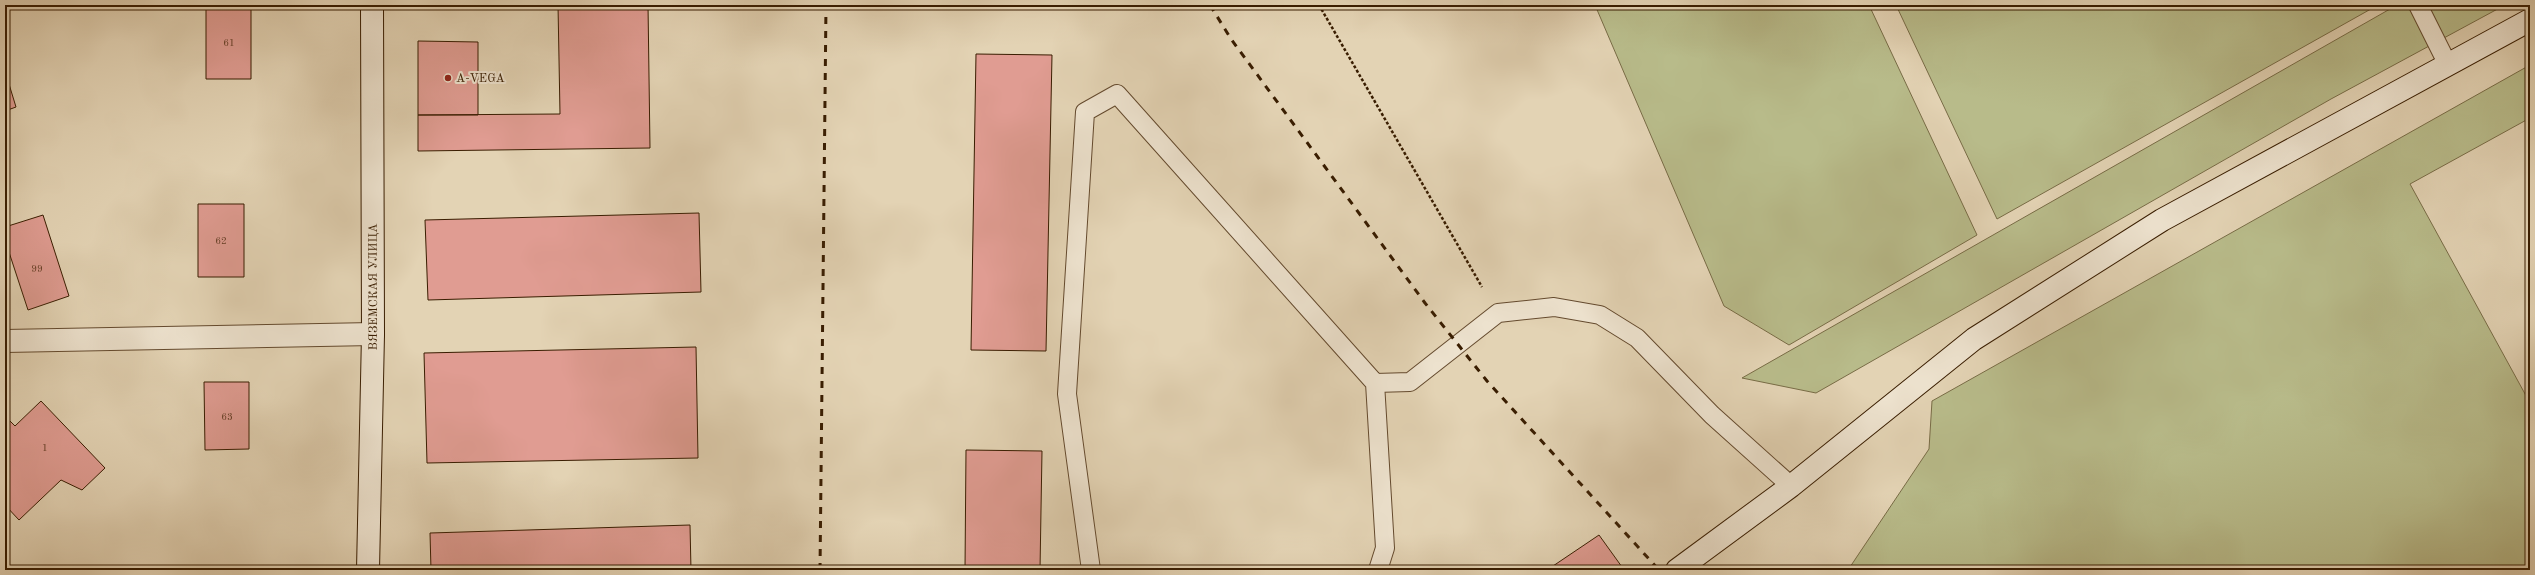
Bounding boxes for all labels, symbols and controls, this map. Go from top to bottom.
house number: 61 [223,38,235,48]
marker: A-VEGA [443,73,453,83]
place label: A-VEGA [456,73,505,85]
street label: ВЯЗЕМСКАЯ УЛИЦА [368,224,380,351]
house number: 62 [215,236,227,246]
house number: 99 [31,264,43,274]
house number: 63 [221,412,233,422]
house number: 1 [42,443,48,453]

